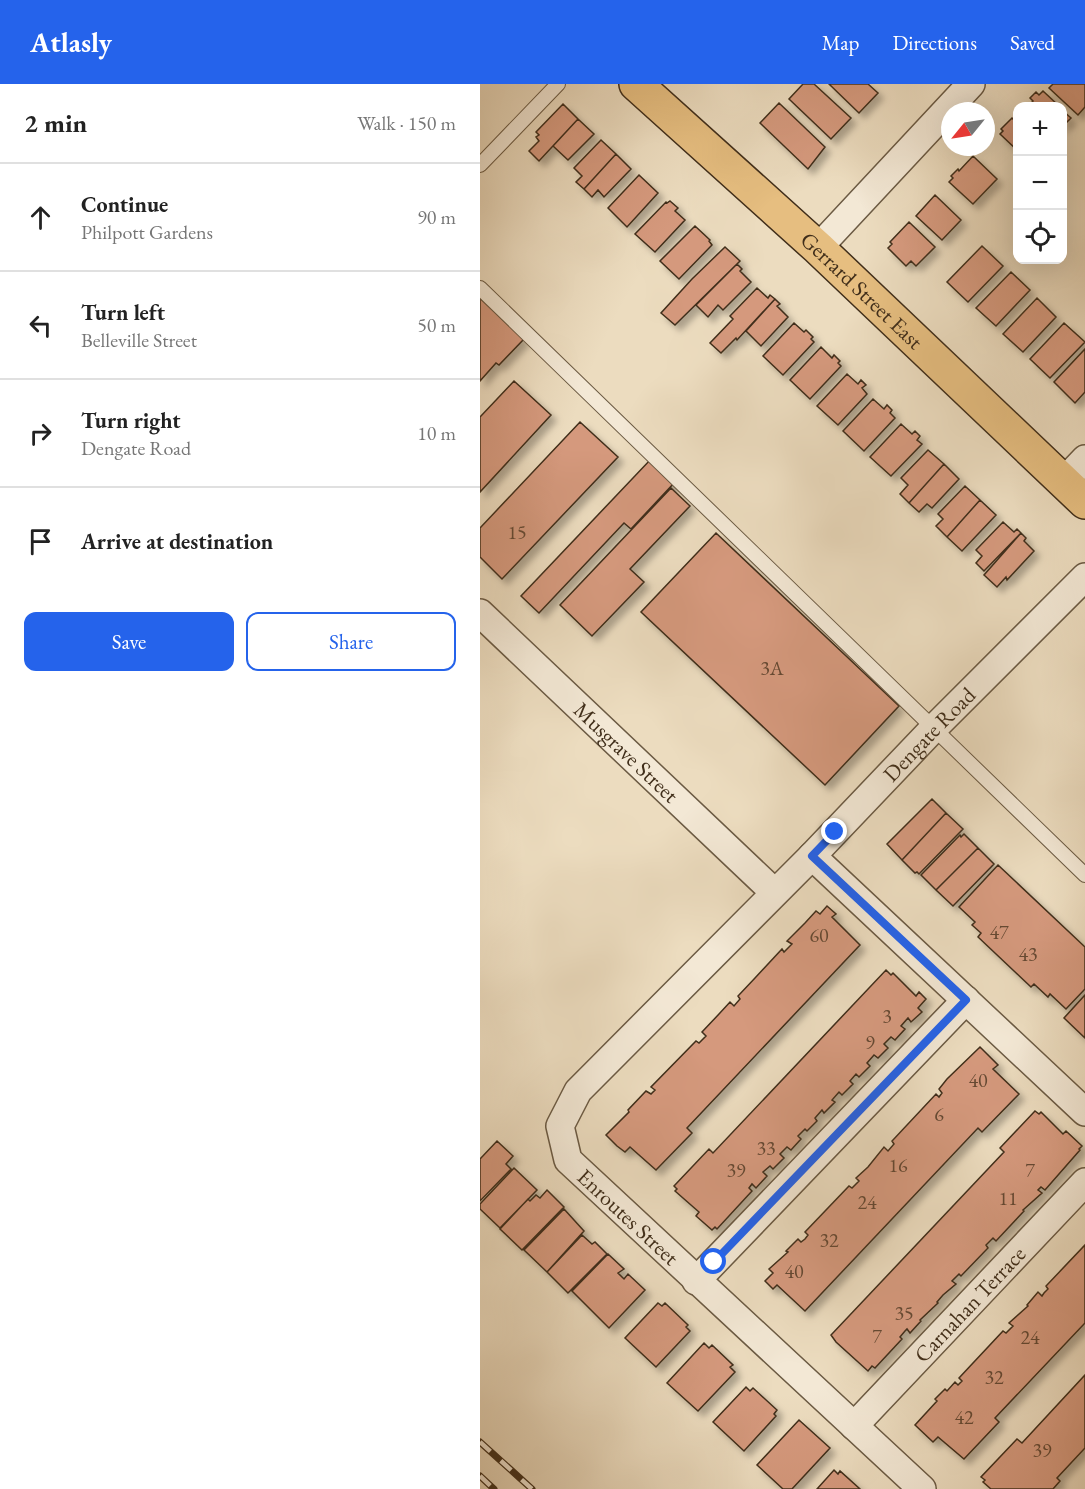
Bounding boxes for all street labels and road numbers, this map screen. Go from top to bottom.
street label: Gerrard Street East [795,225,930,355]
street label: Dengate Road [876,680,982,788]
street label: Musgrave Street [568,695,685,809]
street label: Enroutes Street [571,1162,685,1272]
street label: Carnahan Terrace [907,1239,1032,1368]

